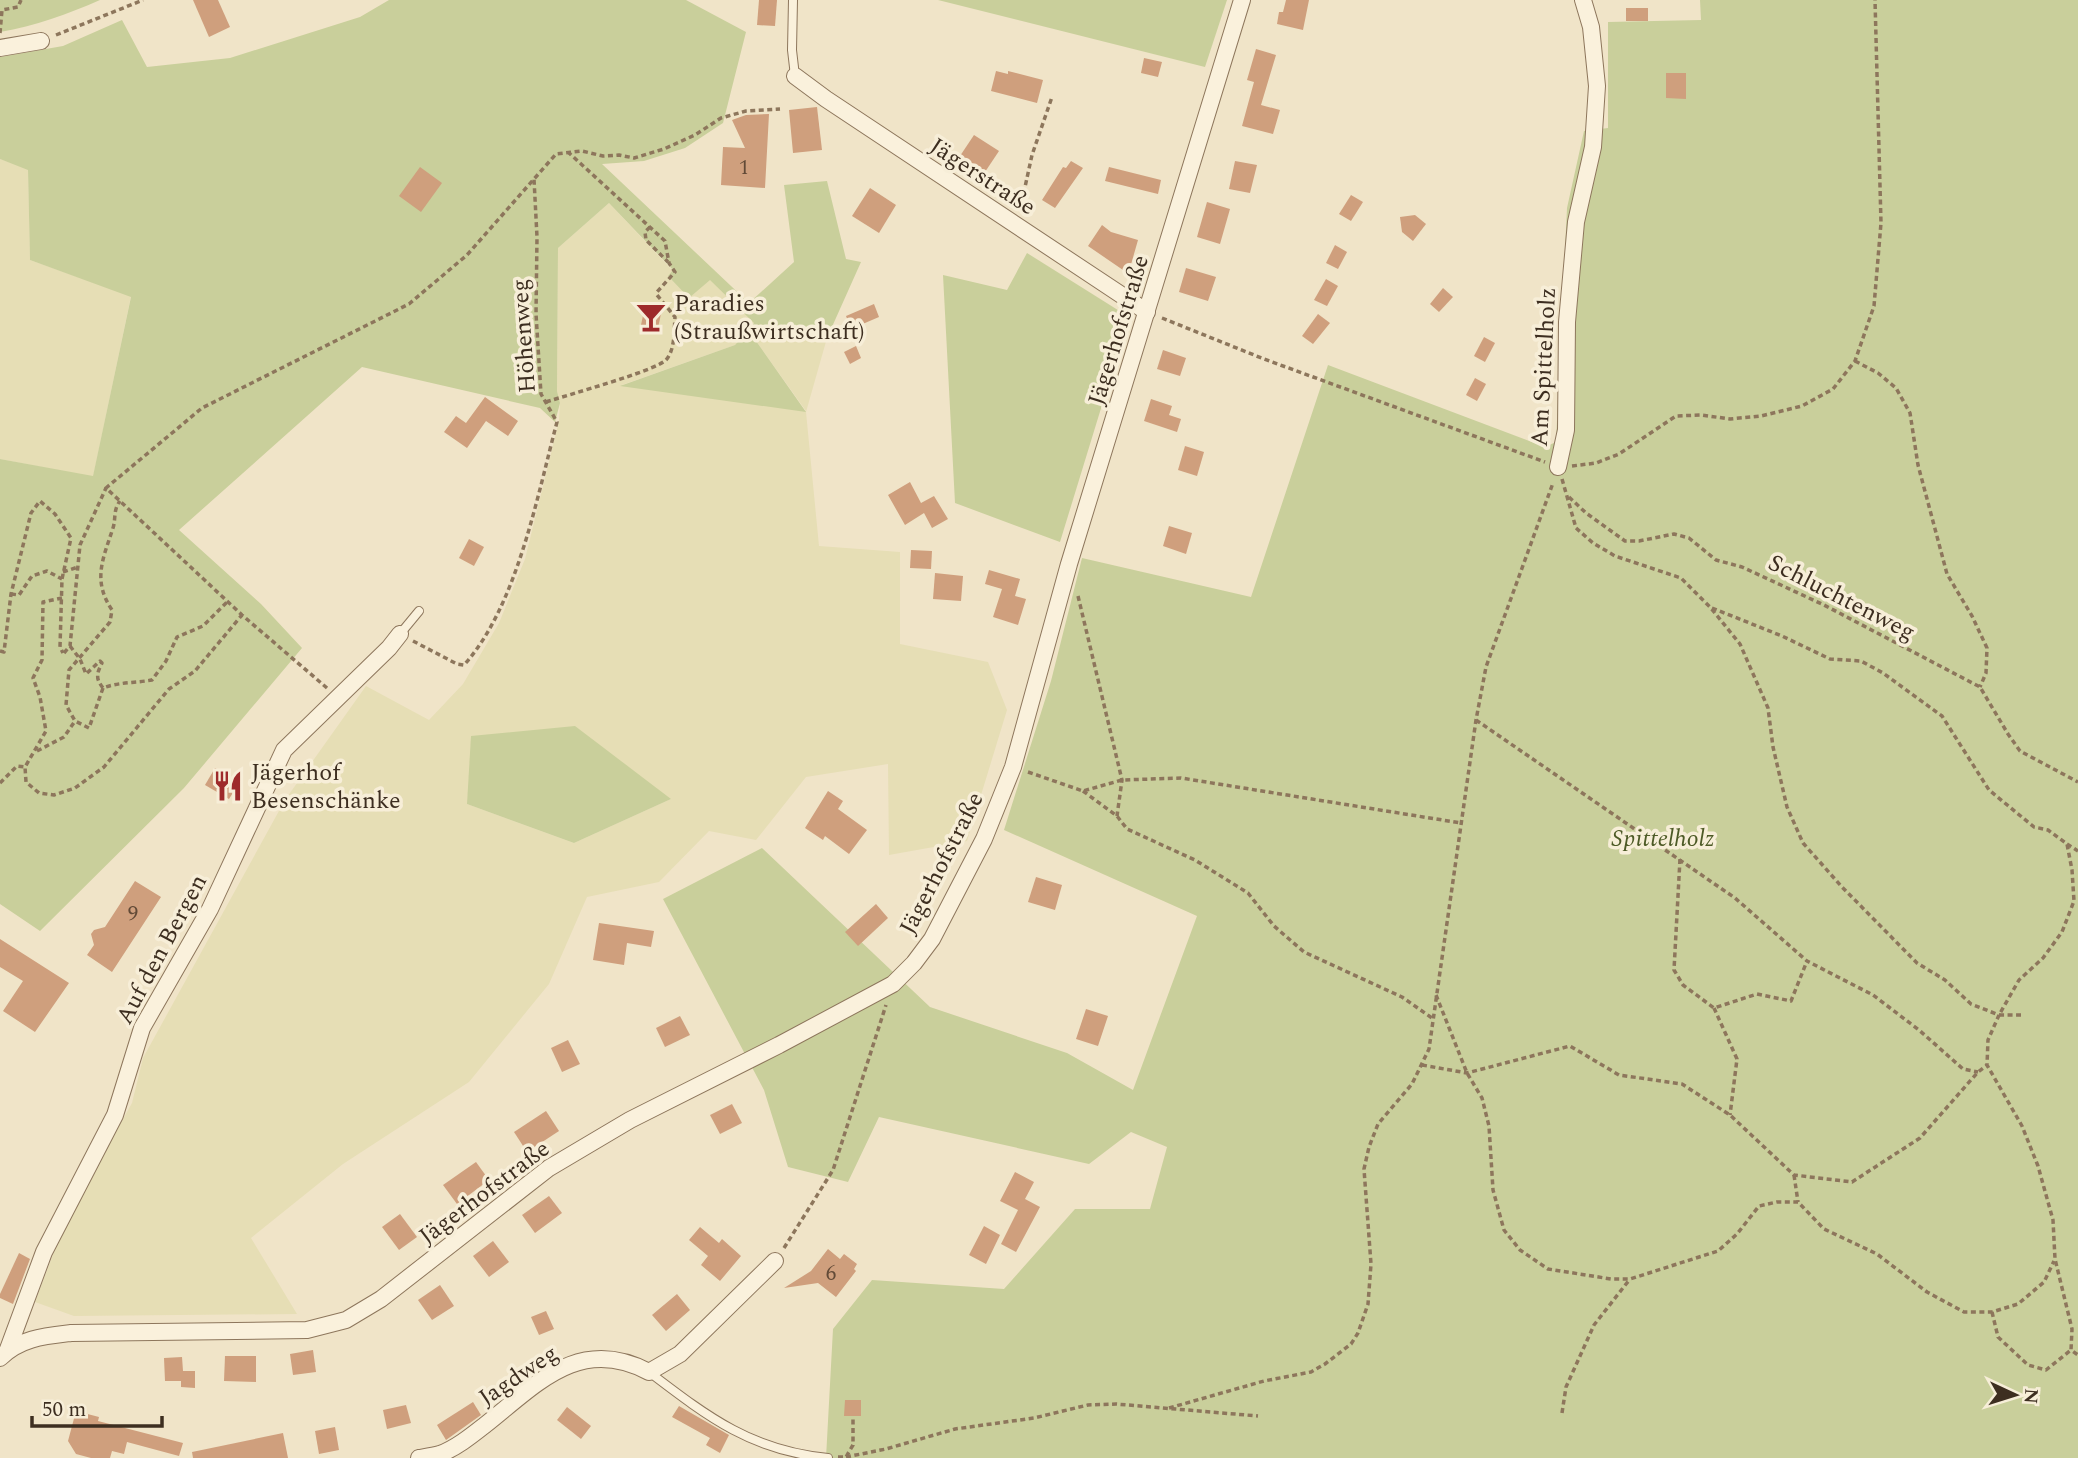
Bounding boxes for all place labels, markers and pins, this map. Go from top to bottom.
place label: Paradies (Straußwirtschaft) [674,286,864,350]
bar icon: Paradies (Straußwirtschaft) [634,300,668,334]
place label: Jägerhof Besenschänke [251,755,401,819]
restaurant icon: Jägerhof Besenschänke [211,769,245,803]

